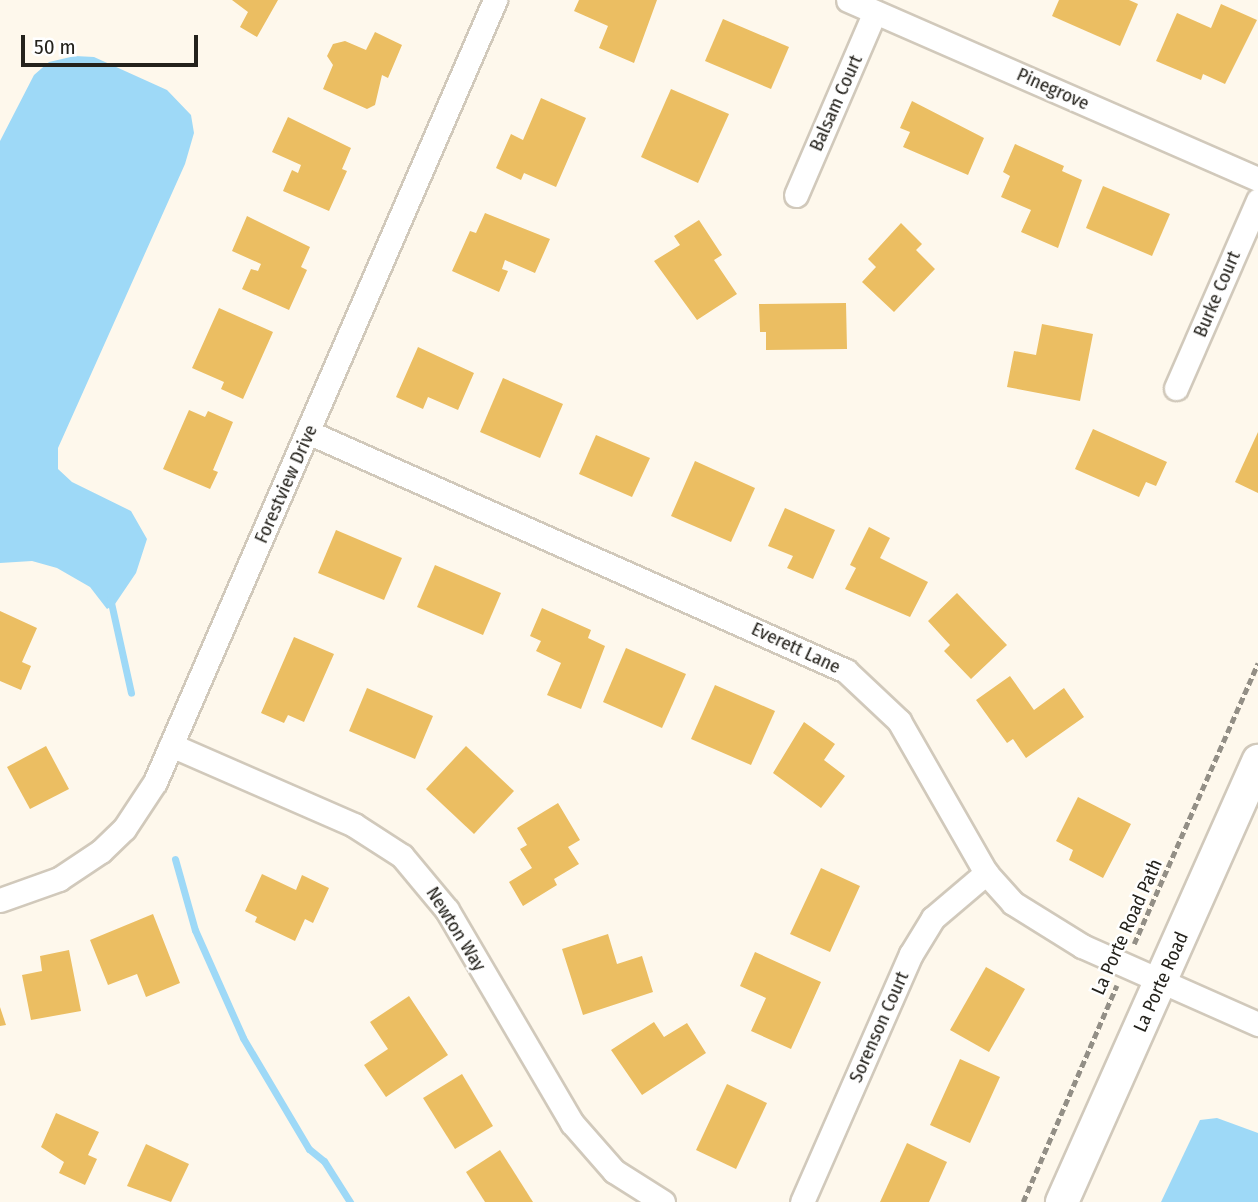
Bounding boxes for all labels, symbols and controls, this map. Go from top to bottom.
scale bar [24,21,201,65]
text: 50 m [34,34,76,60]
street label: Balsam Court [805,51,867,155]
street label: Pinegrove [1013,63,1093,115]
street label: Burke Court [1189,247,1245,341]
street label: Forestview Drive [250,421,322,547]
street label: Everett Lane [748,617,844,679]
street label: La Porte Road Path [1087,856,1167,998]
street label: Newton Way [421,883,491,975]
street label: La Porte Road [1129,928,1193,1036]
street label: Sorenson Court [844,968,914,1086]

